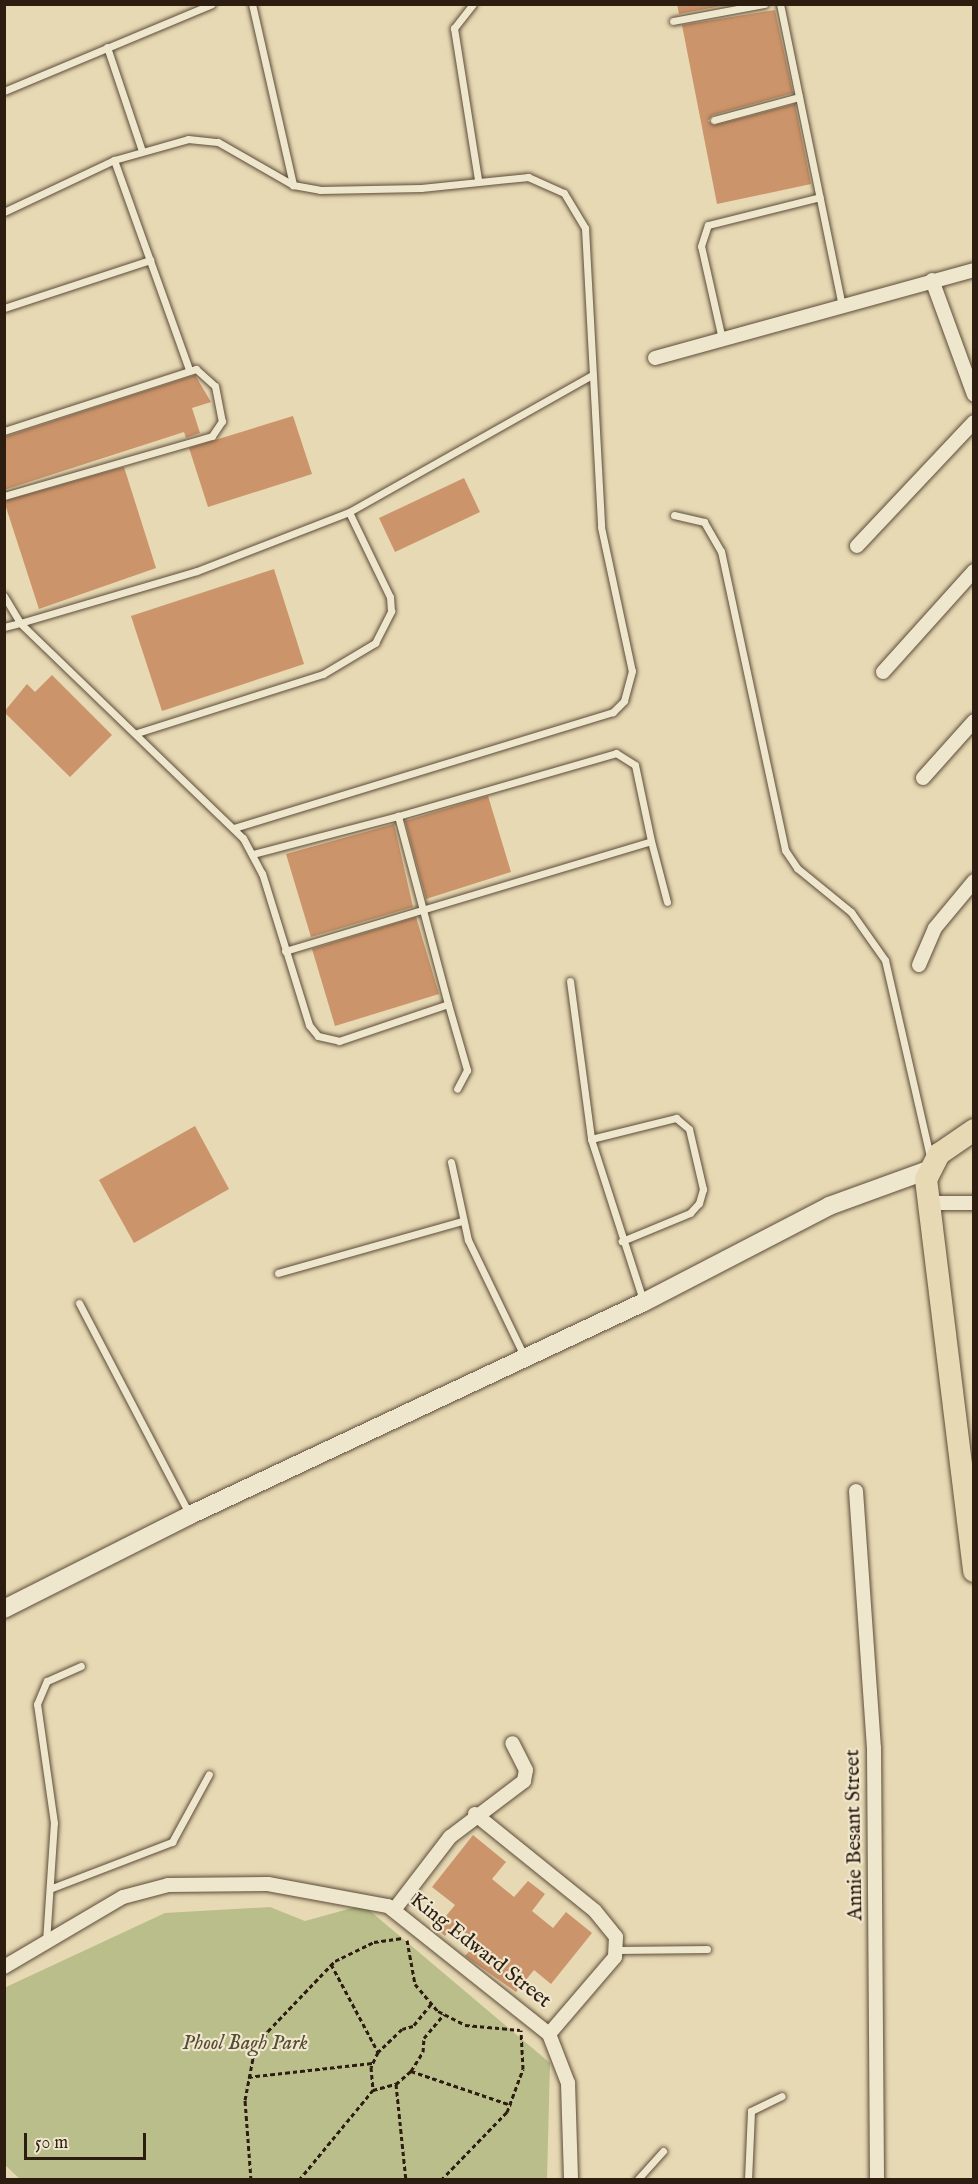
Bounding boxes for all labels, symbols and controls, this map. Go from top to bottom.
street label: Annie Besant Street [841,1749,869,1921]
street label: King Edward Street [404,1888,556,2014]
park label: Phool Bagh Park [182,2031,308,2057]
scale bar [27,2121,148,2159]
text: 50 m [35,2132,68,2155]

